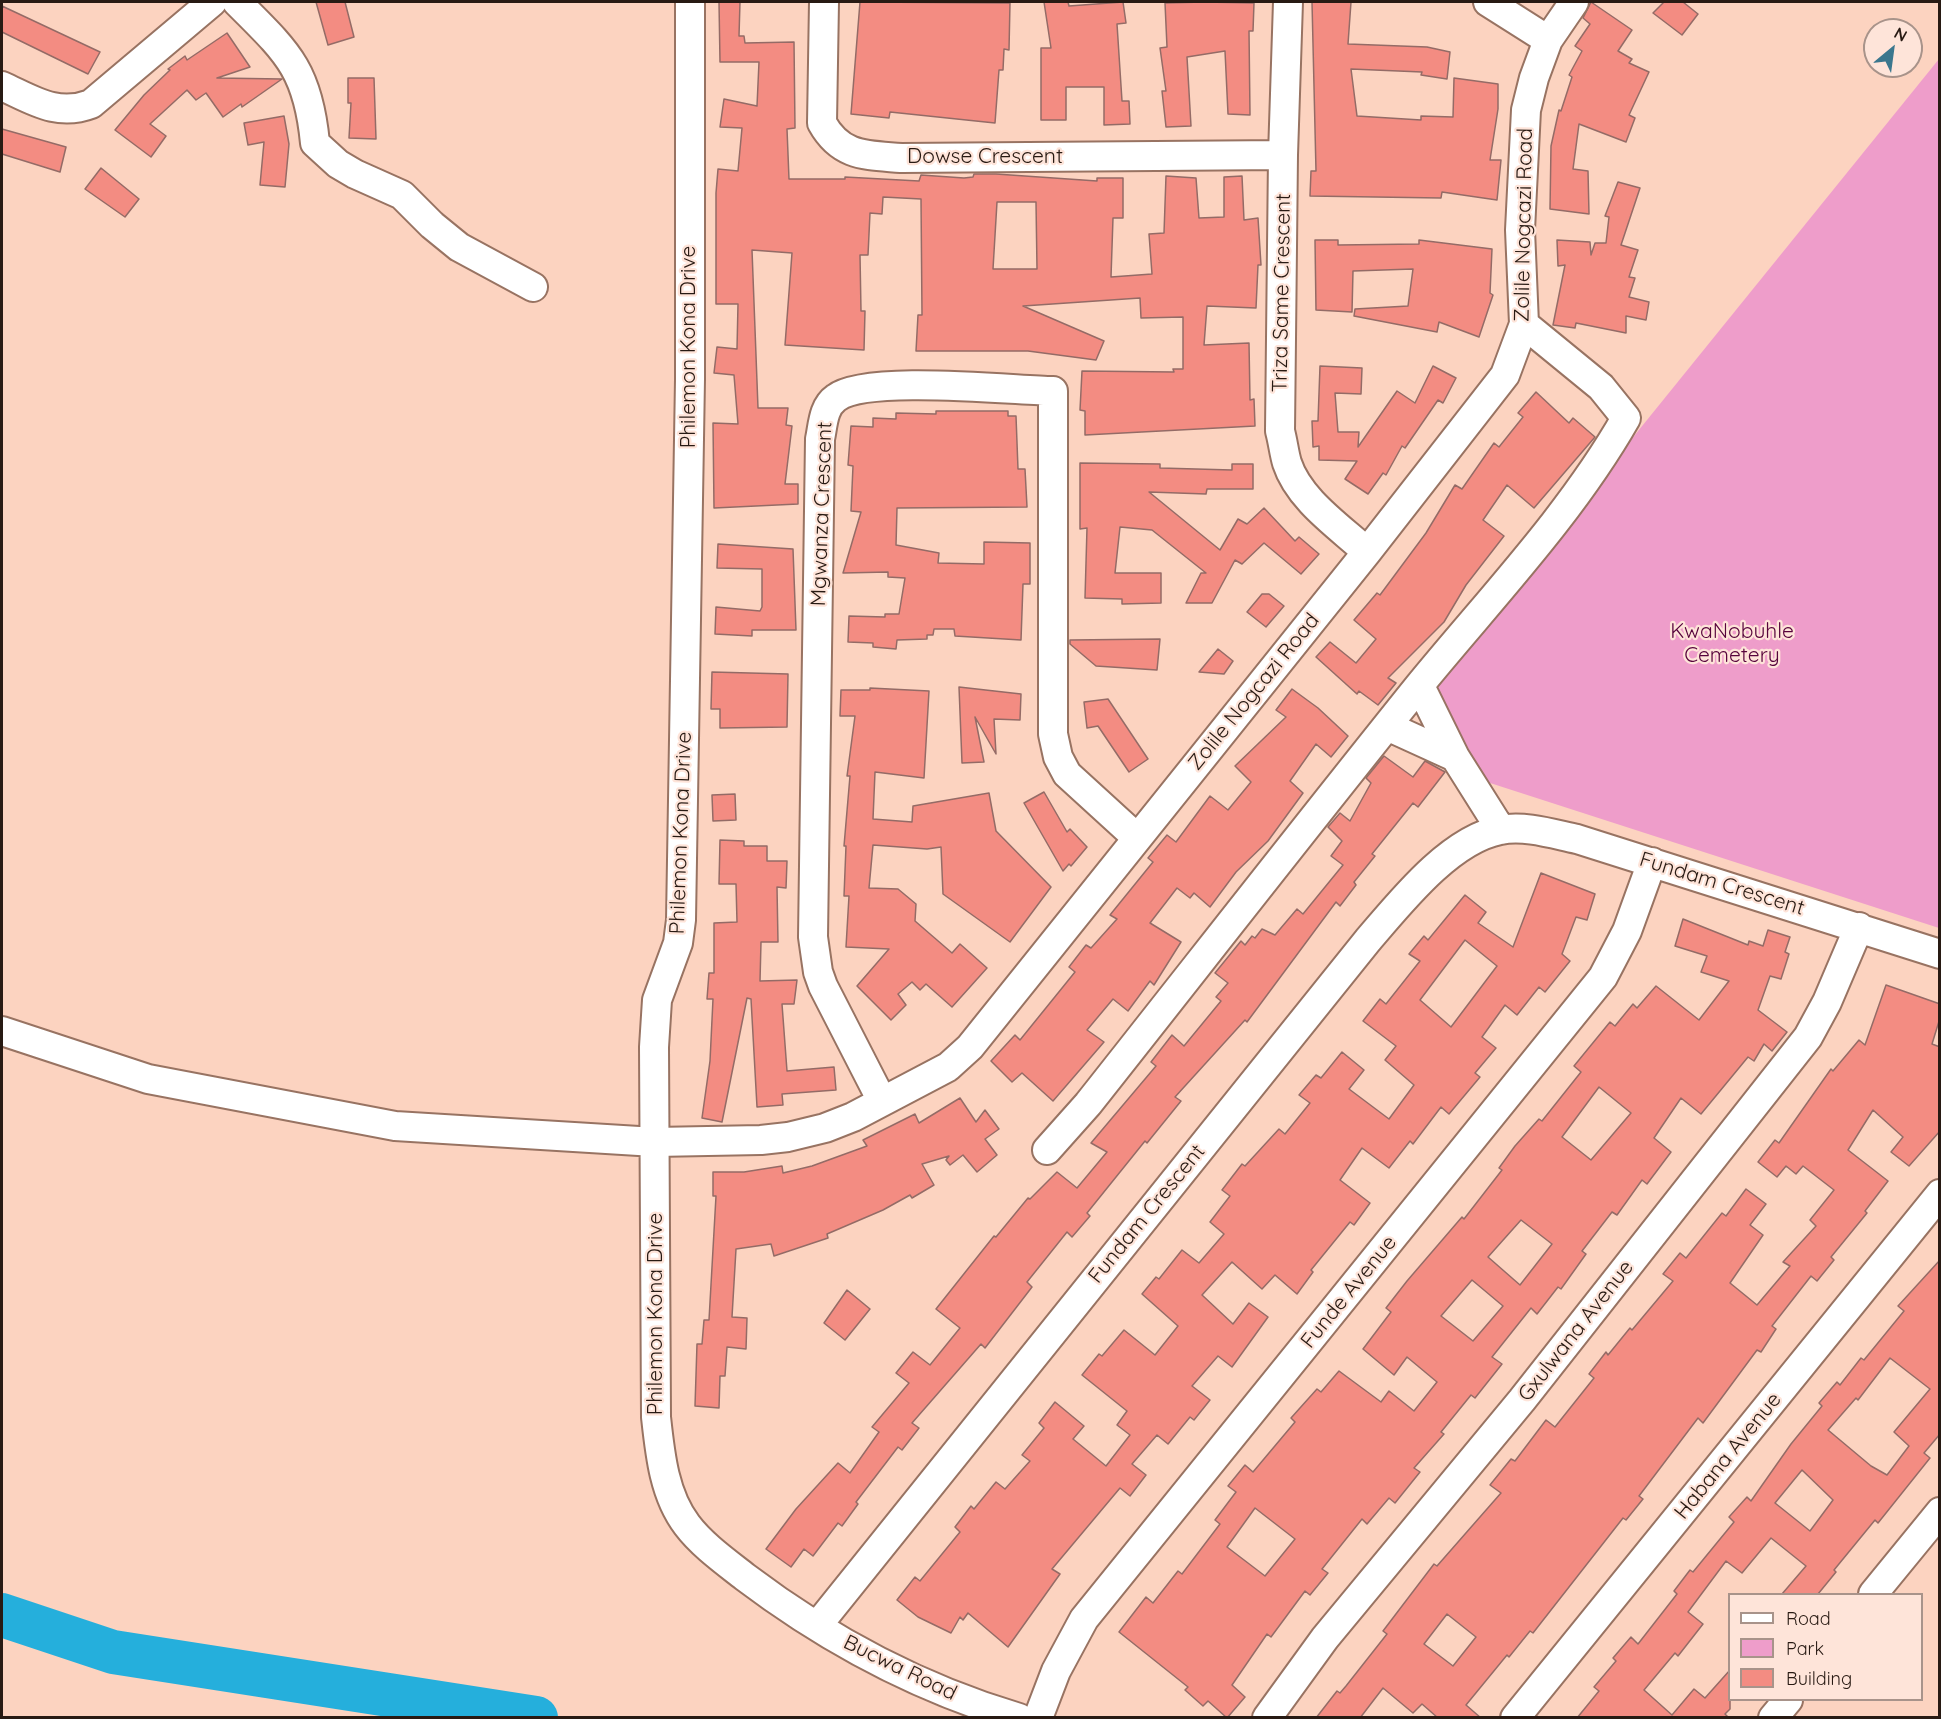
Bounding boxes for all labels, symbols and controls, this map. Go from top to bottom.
north arrow [1863,18,1923,78]
text: N [1891,22,1911,46]
street label: Zolile Nogcazi Road [1510,128,1538,322]
street label: Dowse Crescent [907,144,1063,170]
street label: Triza Same Crescent [1268,193,1296,393]
street label: Philemon Kona Drive [676,246,702,448]
street label: Mgwanza Crescent [806,421,838,607]
street label: Zolile Nogcazi Road [1183,609,1325,775]
park label: KwaNobuhle Cemetery [1670,619,1794,669]
street label: Philemon Kona Drive [665,731,697,935]
street label: Fundam Crescent [1637,847,1807,921]
street label: Fundam Crescent [1083,1140,1211,1288]
street label: Philemon Kona Drive [643,1213,669,1415]
street label: Funde Avenue [1296,1231,1402,1353]
street label: Gxulwana Avenue [1513,1255,1639,1407]
street label: Habana Avenue [1669,1388,1787,1524]
legend [1728,1593,1923,1701]
text: Road [1786,1607,1831,1630]
street label: Bucwa Road [839,1630,961,1706]
text: Park [1786,1637,1824,1660]
text: Building [1786,1667,1852,1690]

